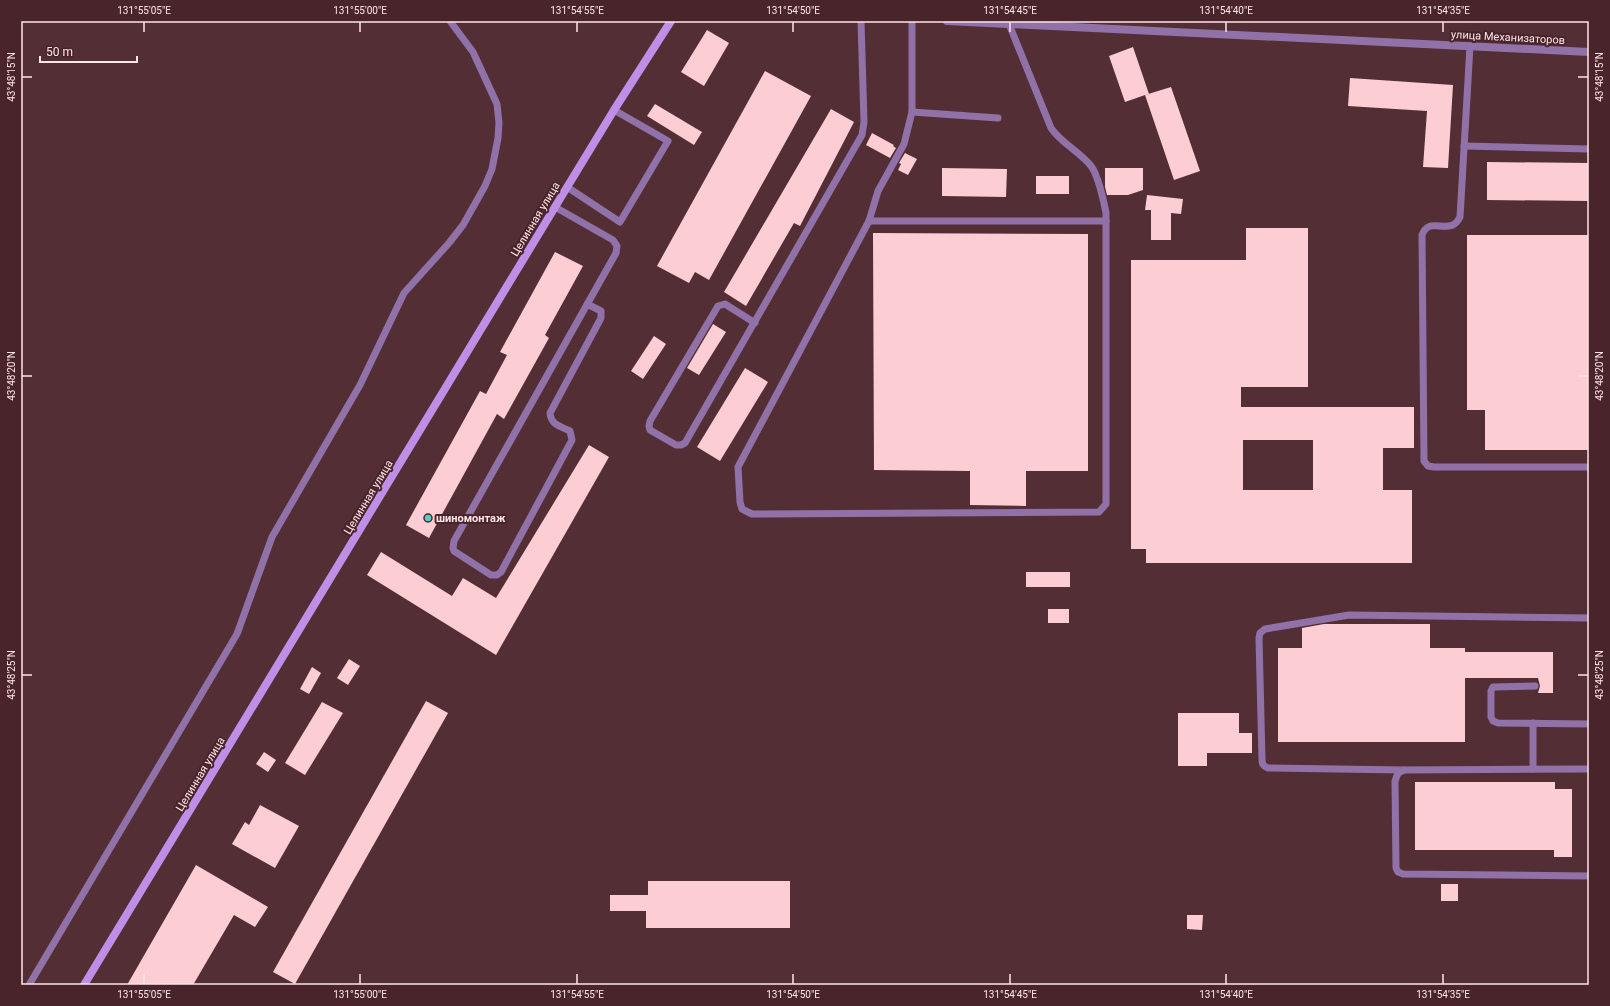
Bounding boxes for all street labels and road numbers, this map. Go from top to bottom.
street label: улица Механизаторов [1451,28,1565,47]
street label: Целинная улица [508,180,563,259]
street label: Целинная улица [341,458,396,537]
street label: Целинная улица [173,735,228,814]

